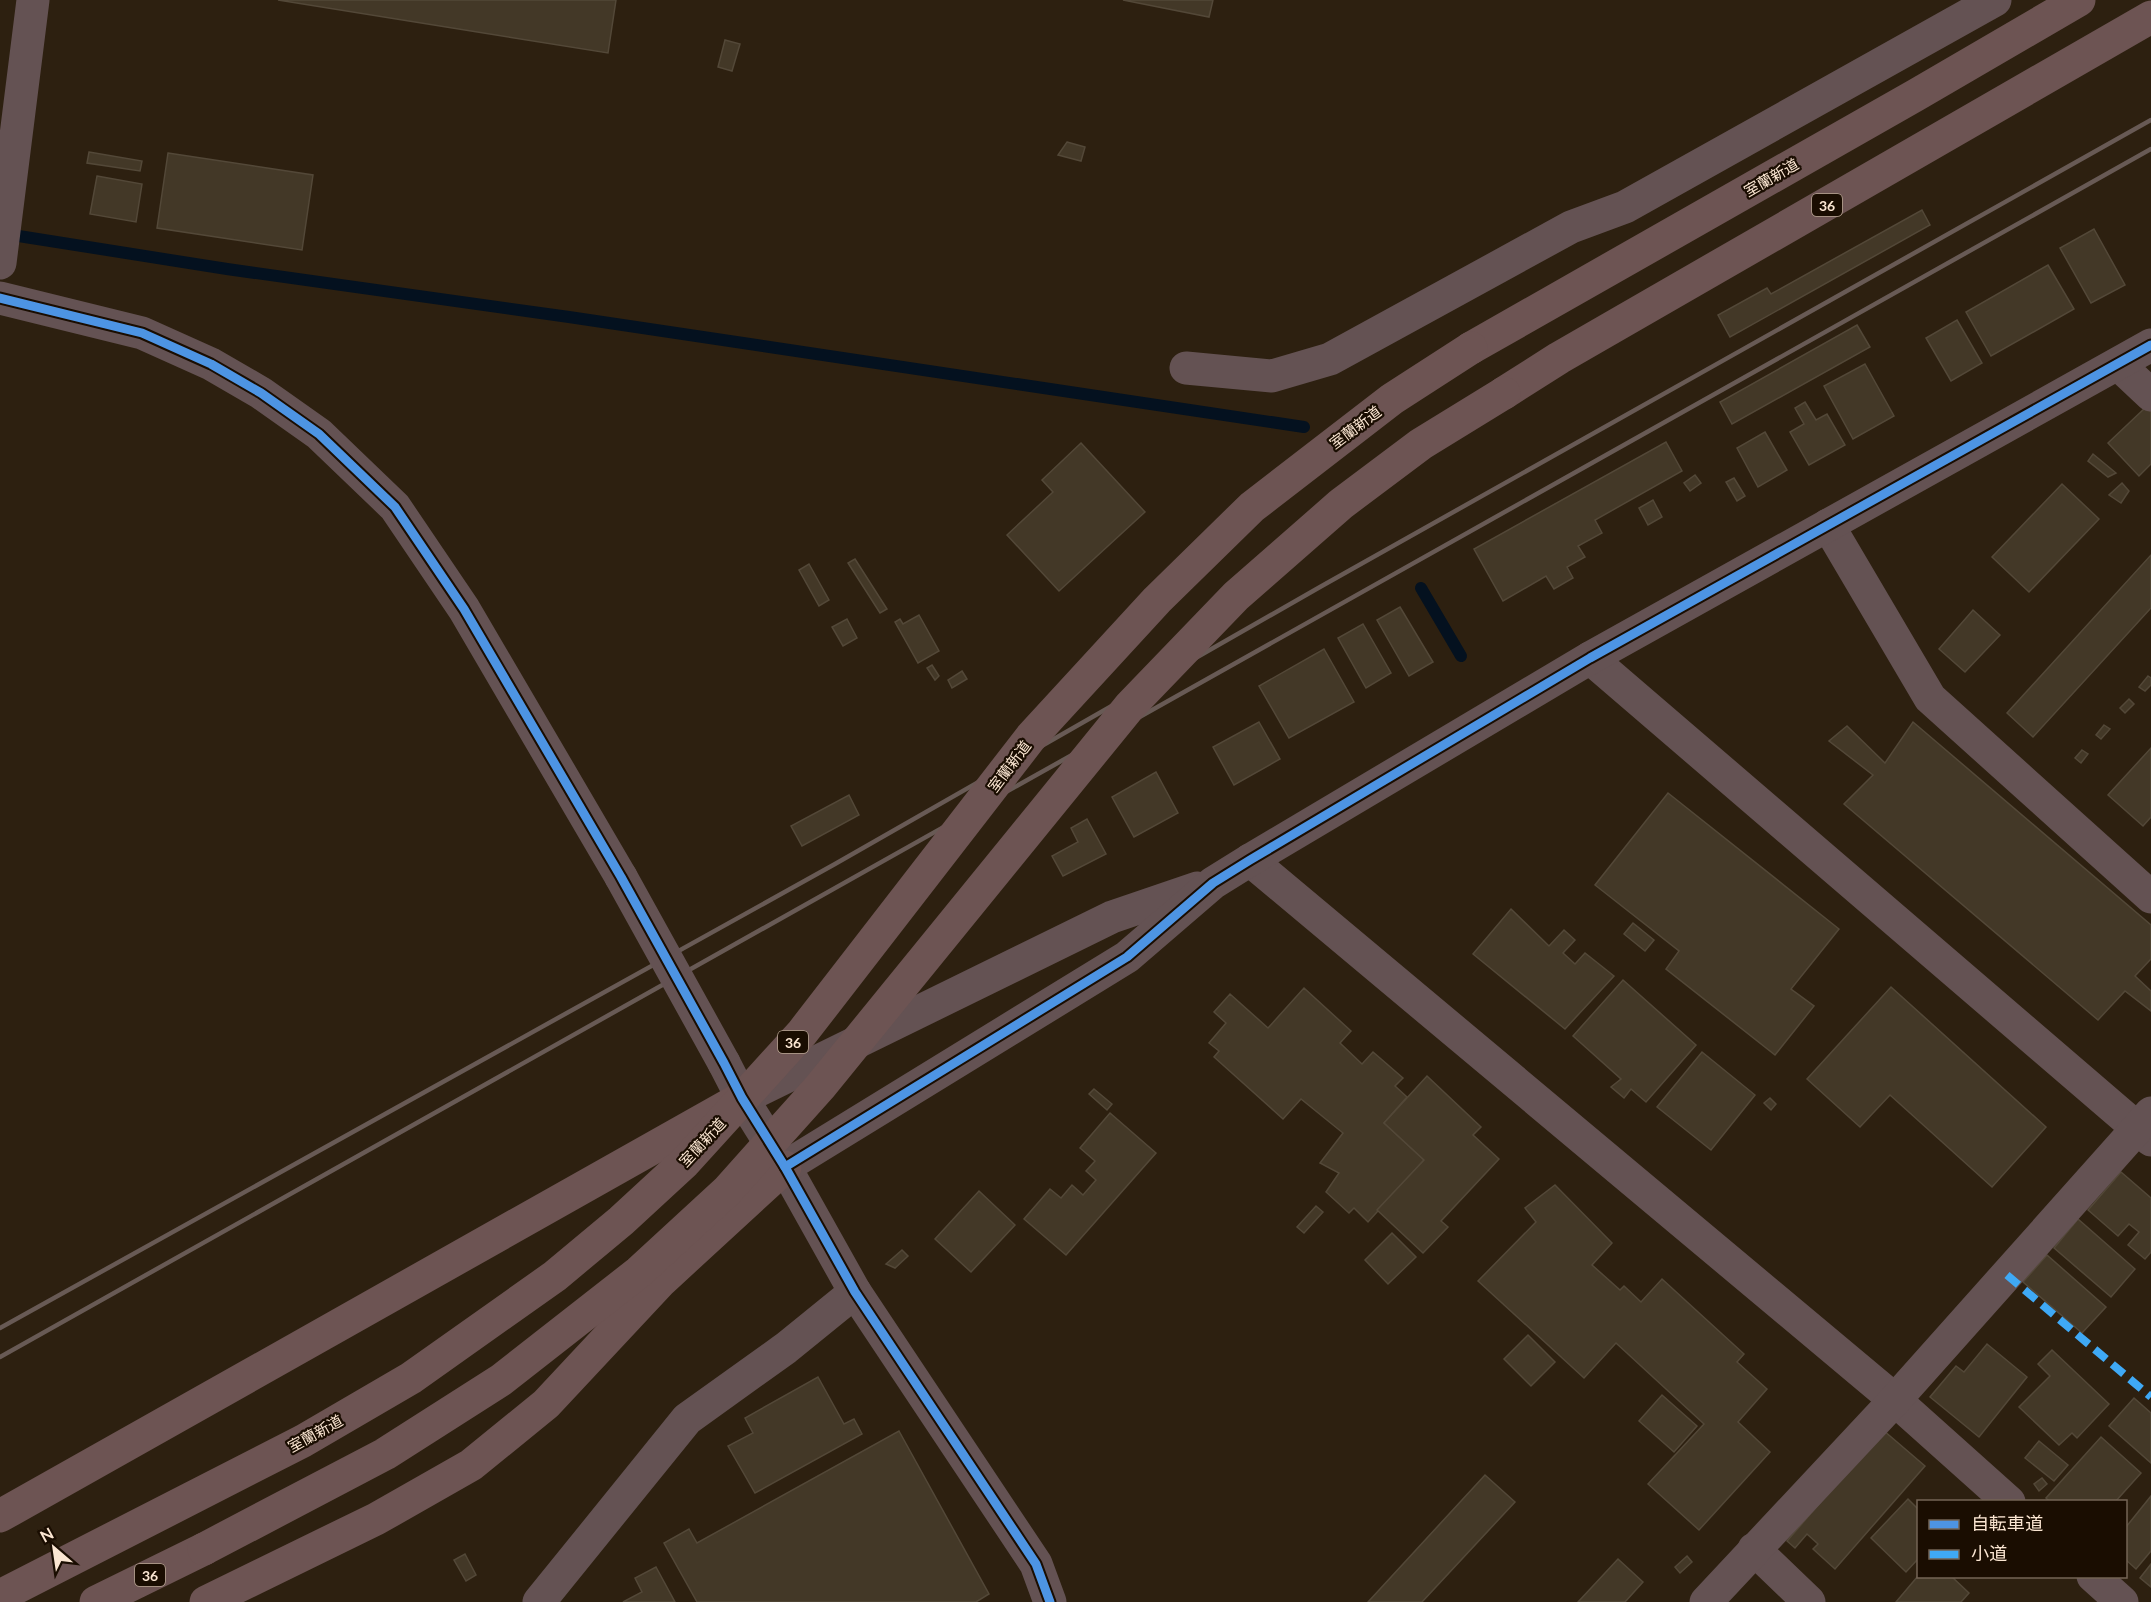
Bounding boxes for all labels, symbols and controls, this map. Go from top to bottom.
street label: 室蘭新道 [1741,154,1801,200]
road number: 36 [1812,194,1842,216]
street label: 室蘭新道 [1326,402,1384,452]
street label: 室蘭新道 [984,737,1034,795]
road number: 36 [778,1031,808,1053]
street label: 室蘭新道 [675,1114,729,1170]
street label: 室蘭新道 [284,1411,346,1455]
legend [1917,1500,2127,1578]
text: 自転車道 [1971,1512,2043,1534]
north arrow [24,1518,84,1578]
text: N [36,1523,56,1546]
text: 小道 [1971,1542,2007,1564]
road number: 36 [135,1564,165,1586]

